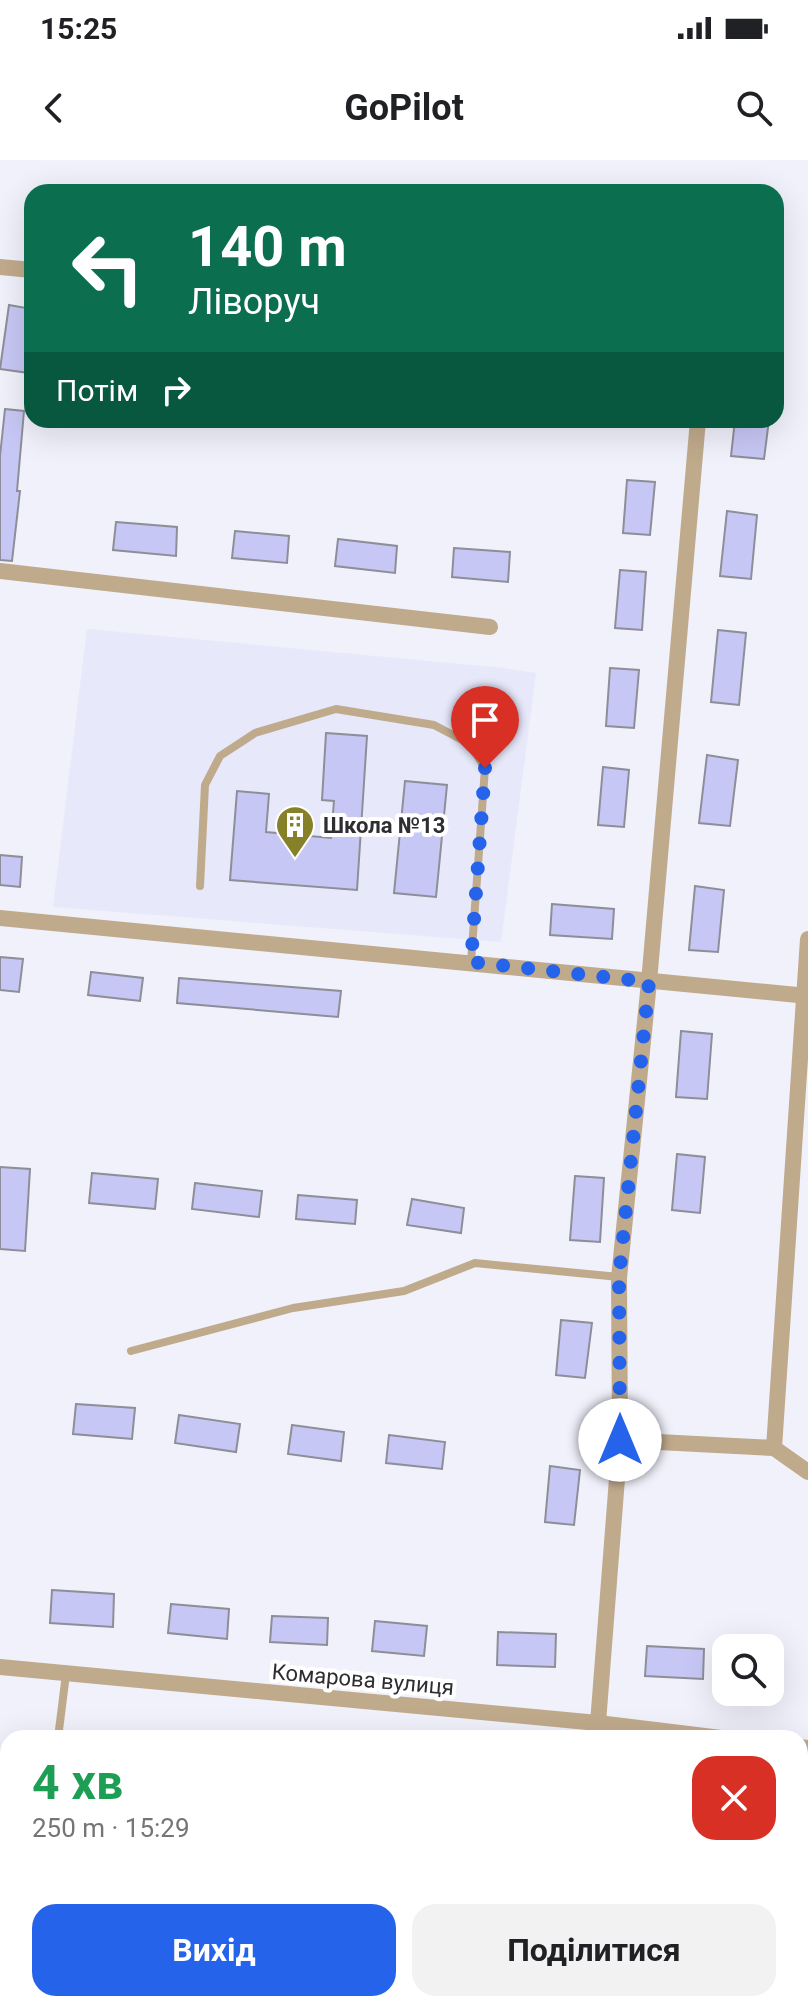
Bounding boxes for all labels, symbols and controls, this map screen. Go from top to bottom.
text: 15:25 [40,11,117,46]
icon: back [32,86,76,130]
icon: search [732,86,776,130]
text: GoPilot [344,87,464,129]
text: 140 m [188,214,347,280]
icon: left [56,216,160,320]
text: Ліворуч [188,281,320,323]
icon: right [154,368,198,412]
text: Потім [56,373,138,408]
pin [451,686,519,768]
icon: arrive [463,698,507,742]
building icon: Школа №13 [274,804,316,859]
place label: Школа №13 [323,813,445,838]
position arrow [578,1398,662,1482]
map controls [712,1634,784,1706]
button: search [712,1634,784,1706]
street label: Комарова вулиця [271,1659,455,1700]
text: 4 хв [32,1754,123,1811]
button: close [692,1756,776,1840]
text: 250 m · 15:29 [32,1813,190,1843]
button: Вихід [32,1904,396,1996]
button: Поділитися [412,1904,776,1996]

